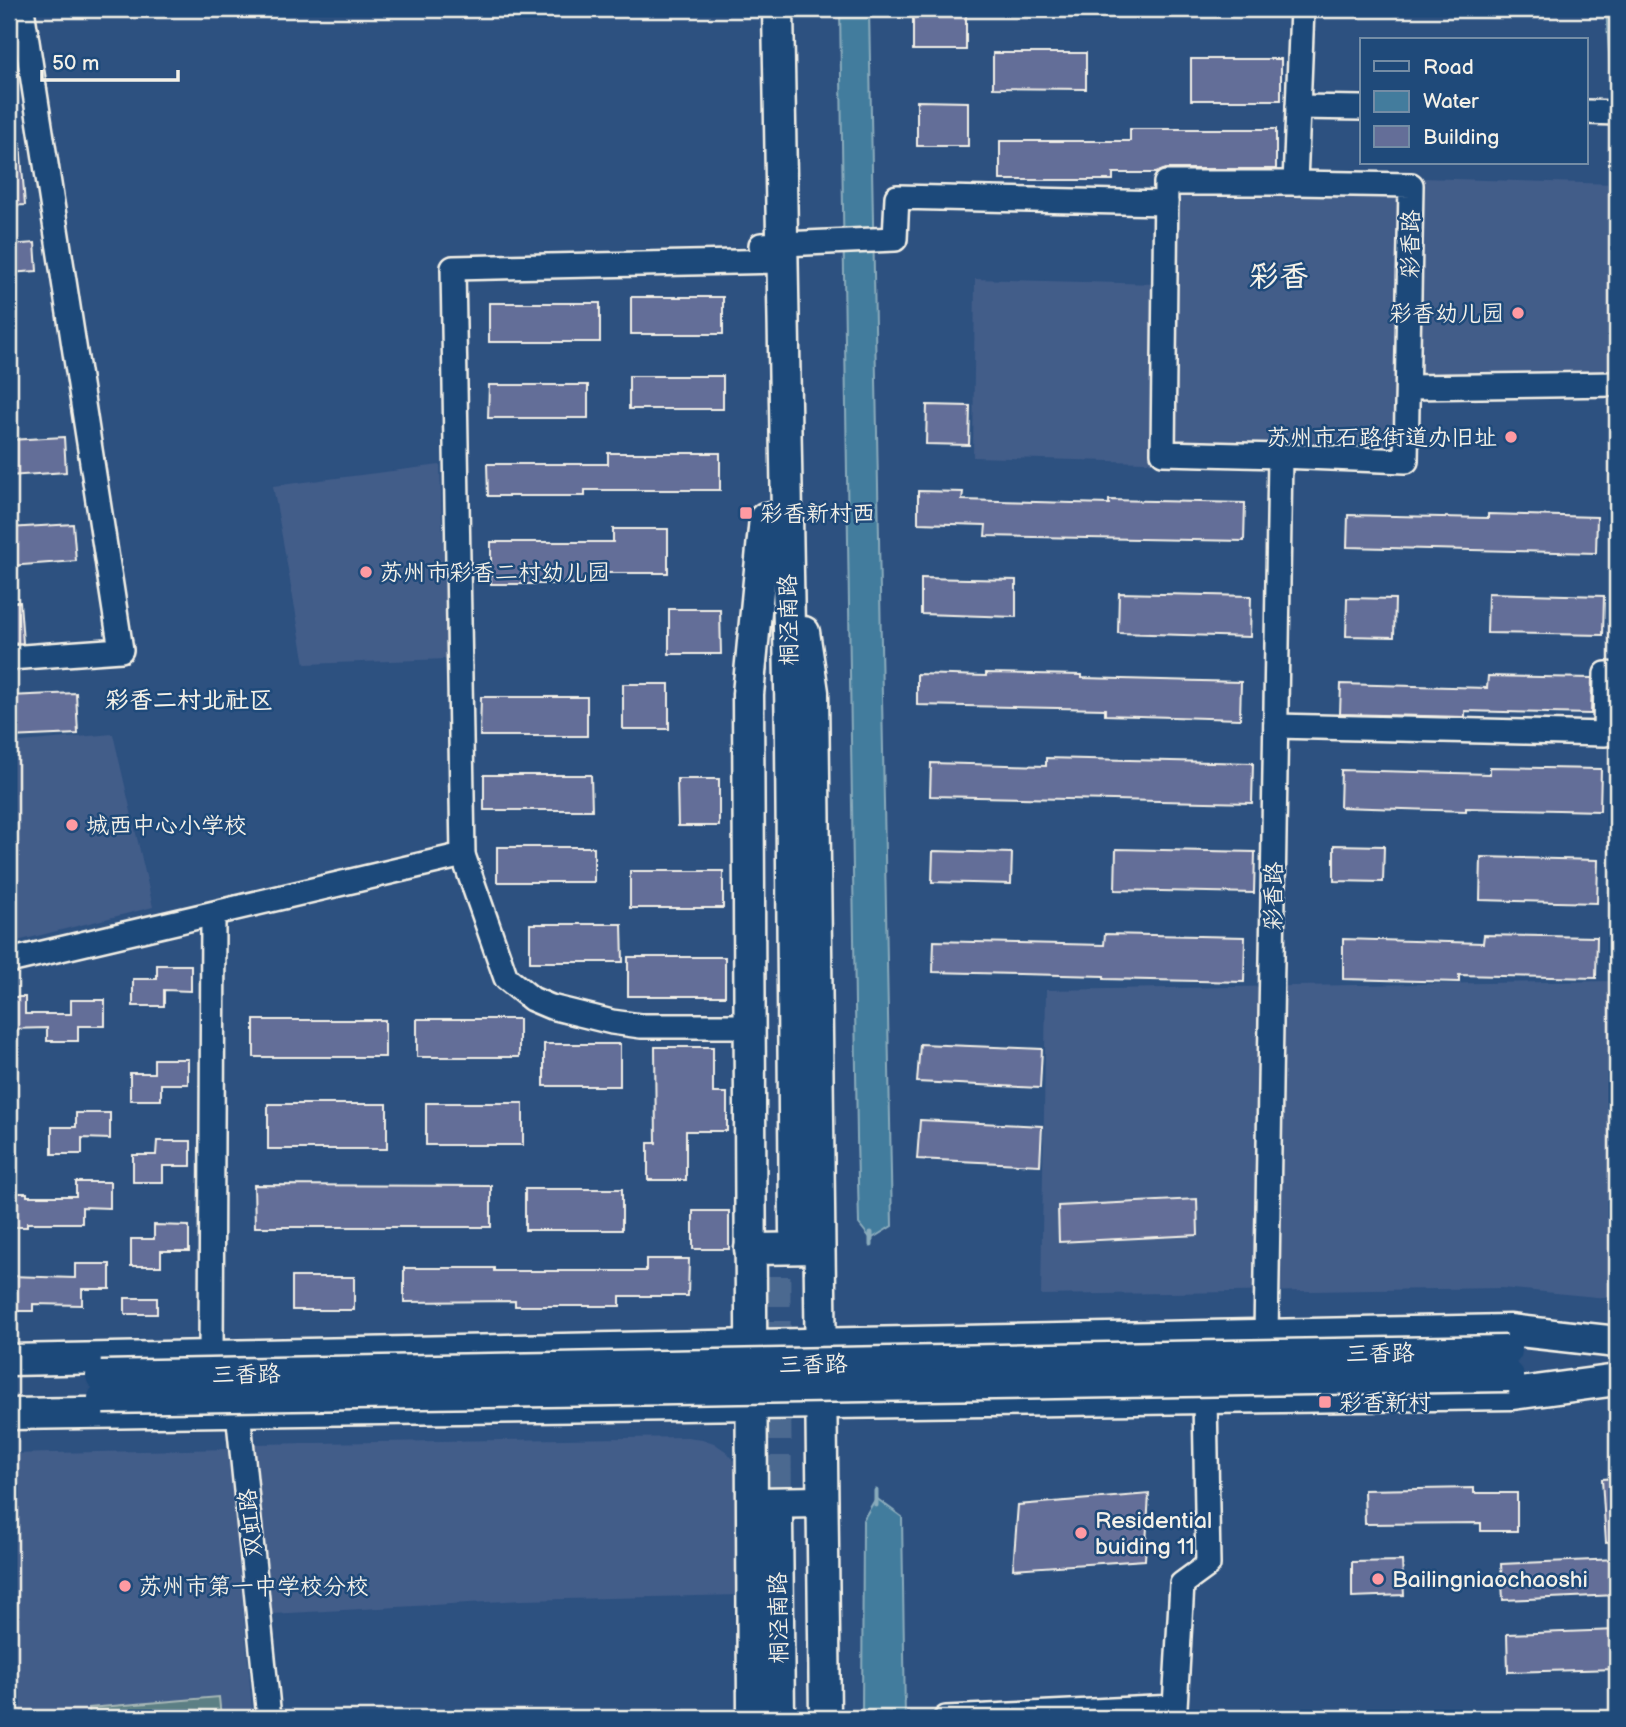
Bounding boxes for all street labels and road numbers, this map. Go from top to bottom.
street label: 彩香路 [1396,209,1426,279]
street label: 桐泾南路 [774,574,804,666]
street label: 彩香路 [1259,861,1289,931]
street label: 三香路 [1345,1339,1415,1369]
street label: 三香路 [778,1350,848,1380]
street label: 三香路 [211,1360,281,1390]
street label: 双虹路 [233,1487,269,1559]
street label: 桐泾南路 [764,1572,794,1664]

